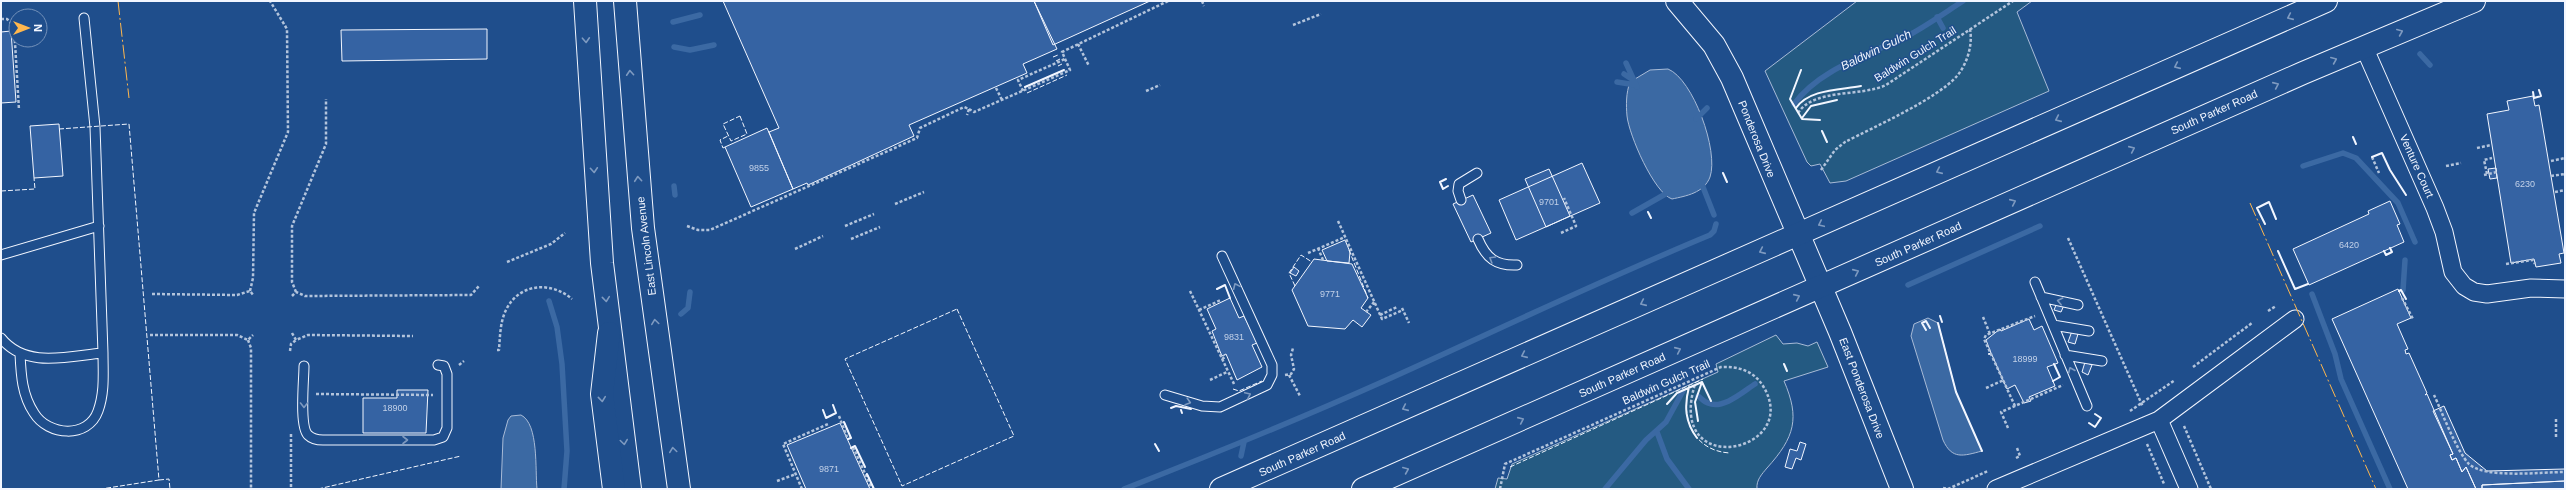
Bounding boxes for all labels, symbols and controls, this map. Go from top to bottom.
north arrow [8,8,48,48]
one-way arrow [2287,12,2294,20]
text: N [32,24,44,32]
street label: Baldwin Gulch Trail [1872,24,1958,84]
water label: Baldwin Gulch [1838,27,1914,73]
one-way arrow [2396,29,2404,37]
one-way arrow [582,37,591,43]
one-way arrow [2329,57,2337,65]
one-way arrow [2174,61,2181,69]
one-way arrow [625,70,634,76]
one-way arrow [2272,82,2280,90]
street label: South Parker Road [2169,87,2259,137]
street label: Ponderosa Drive [1736,99,1778,179]
one-way arrow [2055,114,2062,122]
street label: Venture Court [2398,133,2436,199]
one-way arrow [2127,146,2135,154]
house number: 9855 [749,163,769,173]
one-way arrow [1936,166,1944,174]
one-way arrow [590,167,599,173]
one-way arrow [634,176,643,182]
house number: 6230 [2515,179,2535,189]
street label: East Lincoln Avenue [634,196,658,296]
house number: 9701 [1539,197,1559,207]
one-way arrow [2009,198,2016,206]
one-way arrow [1817,219,1825,227]
street label: South Parker Road [1873,219,1963,269]
house number: 6420 [2339,240,2359,250]
one-way arrow [1759,246,1766,254]
one-way arrow [1490,257,1497,264]
one-way arrow [1852,268,1859,276]
one-way arrow [1233,283,1241,290]
house number: 9771 [1320,289,1340,299]
one-way arrow [1793,294,1800,302]
one-way arrow [601,296,610,302]
one-way arrow [2056,297,2063,306]
one-way arrow [1640,298,1647,306]
one-way arrow [651,319,660,325]
house number: 9831 [1224,332,1244,342]
street label: East Ponderosa Drive [1837,336,1887,440]
one-way arrow [1675,347,1682,355]
one-way arrow [1521,350,1528,358]
street label: South Parker Road [1577,350,1667,400]
house number: 18999 [2012,354,2038,364]
street label: Baldwin Gulch Trail [1621,357,1711,407]
one-way arrow [2068,367,2076,374]
one-way arrow [1243,392,1251,400]
one-way arrow [598,396,607,402]
one-way arrow [1184,397,1191,406]
one-way arrow [300,402,308,408]
house number: 18900 [382,403,408,413]
one-way arrow [1402,403,1410,411]
one-way arrow [1517,417,1524,425]
street label: South Parker Road [1257,429,1347,479]
one-way arrow [402,436,408,444]
one-way arrow [619,439,628,445]
one-way arrow [669,447,678,453]
house number: 9871 [819,464,839,474]
one-way arrow [1402,467,1410,475]

